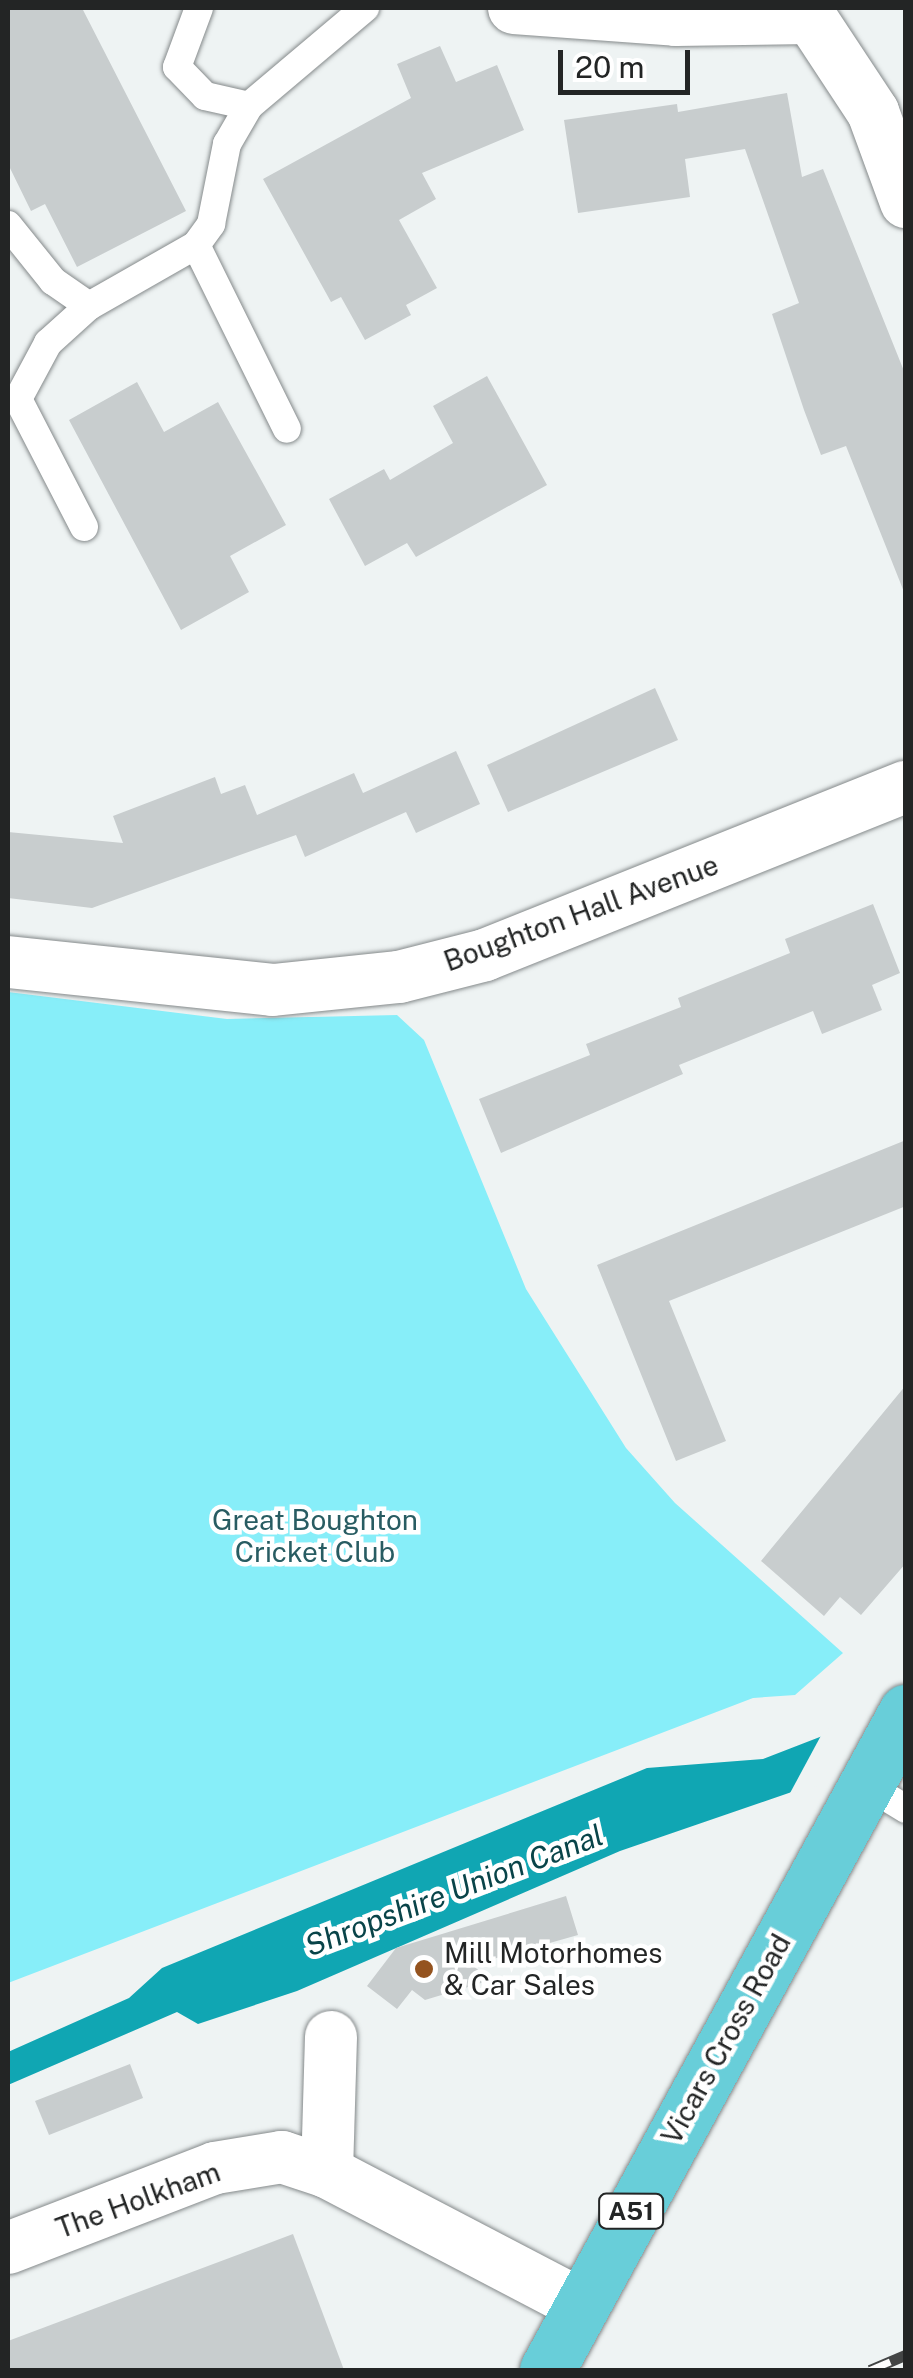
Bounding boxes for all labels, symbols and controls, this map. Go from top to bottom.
scale bar [563,30,696,92]
text: 20 m [575,49,644,85]
street label: Boughton Hall Avenue [439,848,723,978]
park label: Great Boughton Cricket Club [212,1503,418,1569]
water label: Shropshire Union Canal [300,1816,608,1964]
street label: Vicars Cross Road [654,1928,798,2150]
place label: Mill Motorhomes & Car Sales [444,1936,662,2002]
marker: Mill Motorhomes & Car Sales [413,1958,435,1980]
street label: The Holkham [51,2155,225,2245]
road number: A51 [596,2191,666,2231]

